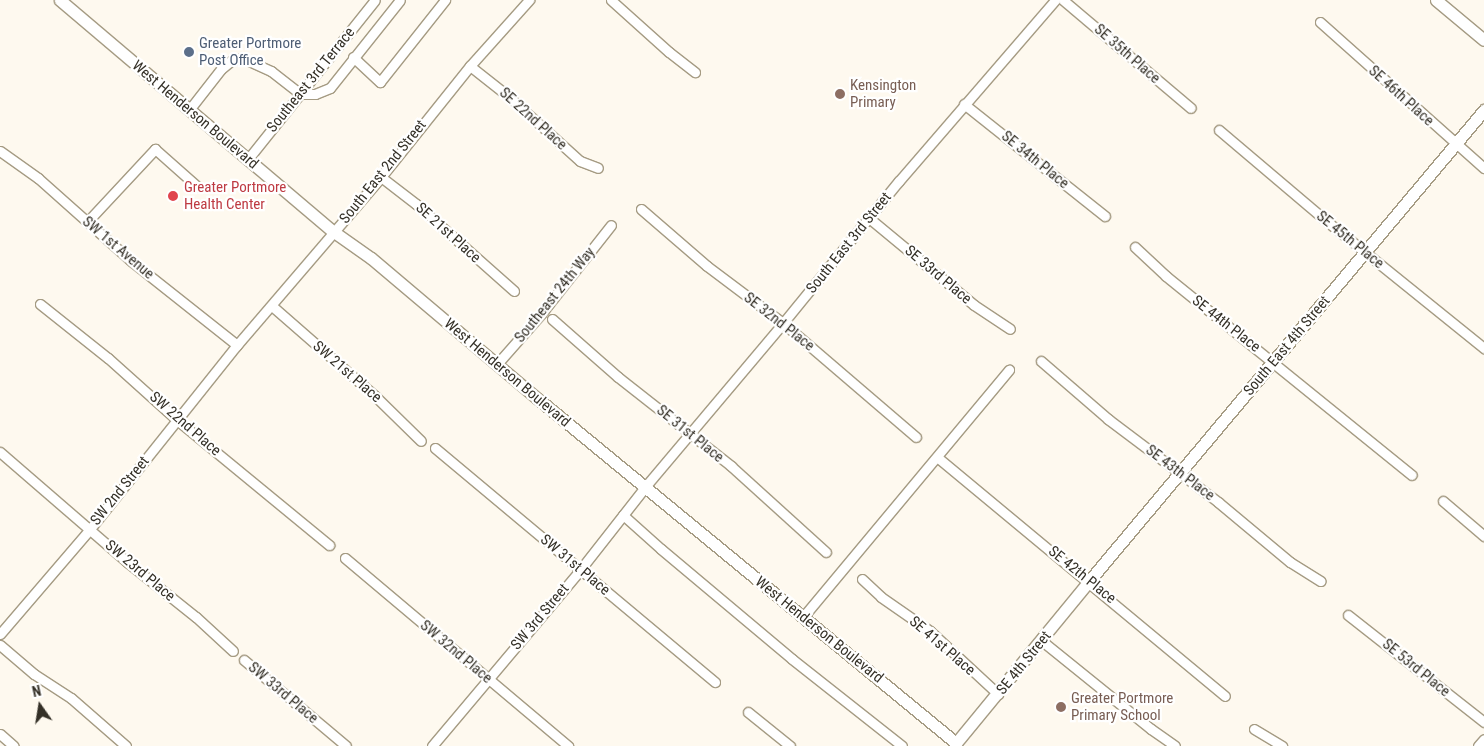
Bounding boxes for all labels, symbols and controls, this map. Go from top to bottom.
street label: SE 35th Place [1090,20,1164,88]
street label: Southeast 3rd Terrace [263,24,359,136]
place label: Greater Portmore Post Office [199,34,301,69]
marker: Greater Portmore Post Office [183,46,195,58]
street label: West Henderson Boulevard [128,57,262,173]
street label: SE 46th Place [1365,62,1437,130]
place label: Kensington Primary [850,76,916,111]
street label: SE 22nd Place [496,84,570,154]
marker: Kensington Primary [834,88,846,100]
street label: South East 2nd Street [336,117,430,227]
street label: SE 34th Place [998,127,1072,193]
place label: Greater Portmore Health Center [184,178,286,213]
marker: Greater Portmore Health Center [166,189,180,203]
street label: South East 3rd Street [803,189,895,297]
street label: SE 21st Place [412,199,484,267]
street label: SE 45th Place [1313,207,1387,273]
street label: SW 1st Avenue [79,213,157,283]
street label: SE 33rd Place [901,242,975,308]
street label: Southeast 24th Way [511,244,599,346]
street label: SE 32nd Place [740,289,818,355]
street label: SE 44th Place [1188,292,1264,356]
street label: South East 4th Street [1240,292,1334,400]
street label: West Henderson Boulevard [440,315,574,431]
street label: SW 21st Place [309,337,385,407]
street label: SW 22nd Place [146,388,224,460]
street label: SE 31st Place [653,401,727,467]
street label: SE 43th Place [1142,441,1218,505]
street label: SW 2nd Street [87,453,153,529]
street label: SW 31st Place [537,531,613,599]
street label: SW 23rd Place [101,537,179,605]
street label: SE 42th Place [1045,542,1119,608]
street label: West Henderson Boulevard [751,573,887,687]
street label: SW 3rd Street [507,580,573,654]
street label: SE 41st Place [905,613,979,679]
street label: SW 32nd Place [416,617,496,687]
street label: SE 4th Street [993,628,1055,698]
street label: SE 53rd Place [1379,635,1453,701]
street label: SW 33rd Place [244,659,322,727]
north arrow [15,681,65,731]
text: N [31,683,43,700]
place label: Greater Portmore Primary School [1071,689,1173,724]
marker: Greater Portmore Primary School [1055,701,1067,713]

